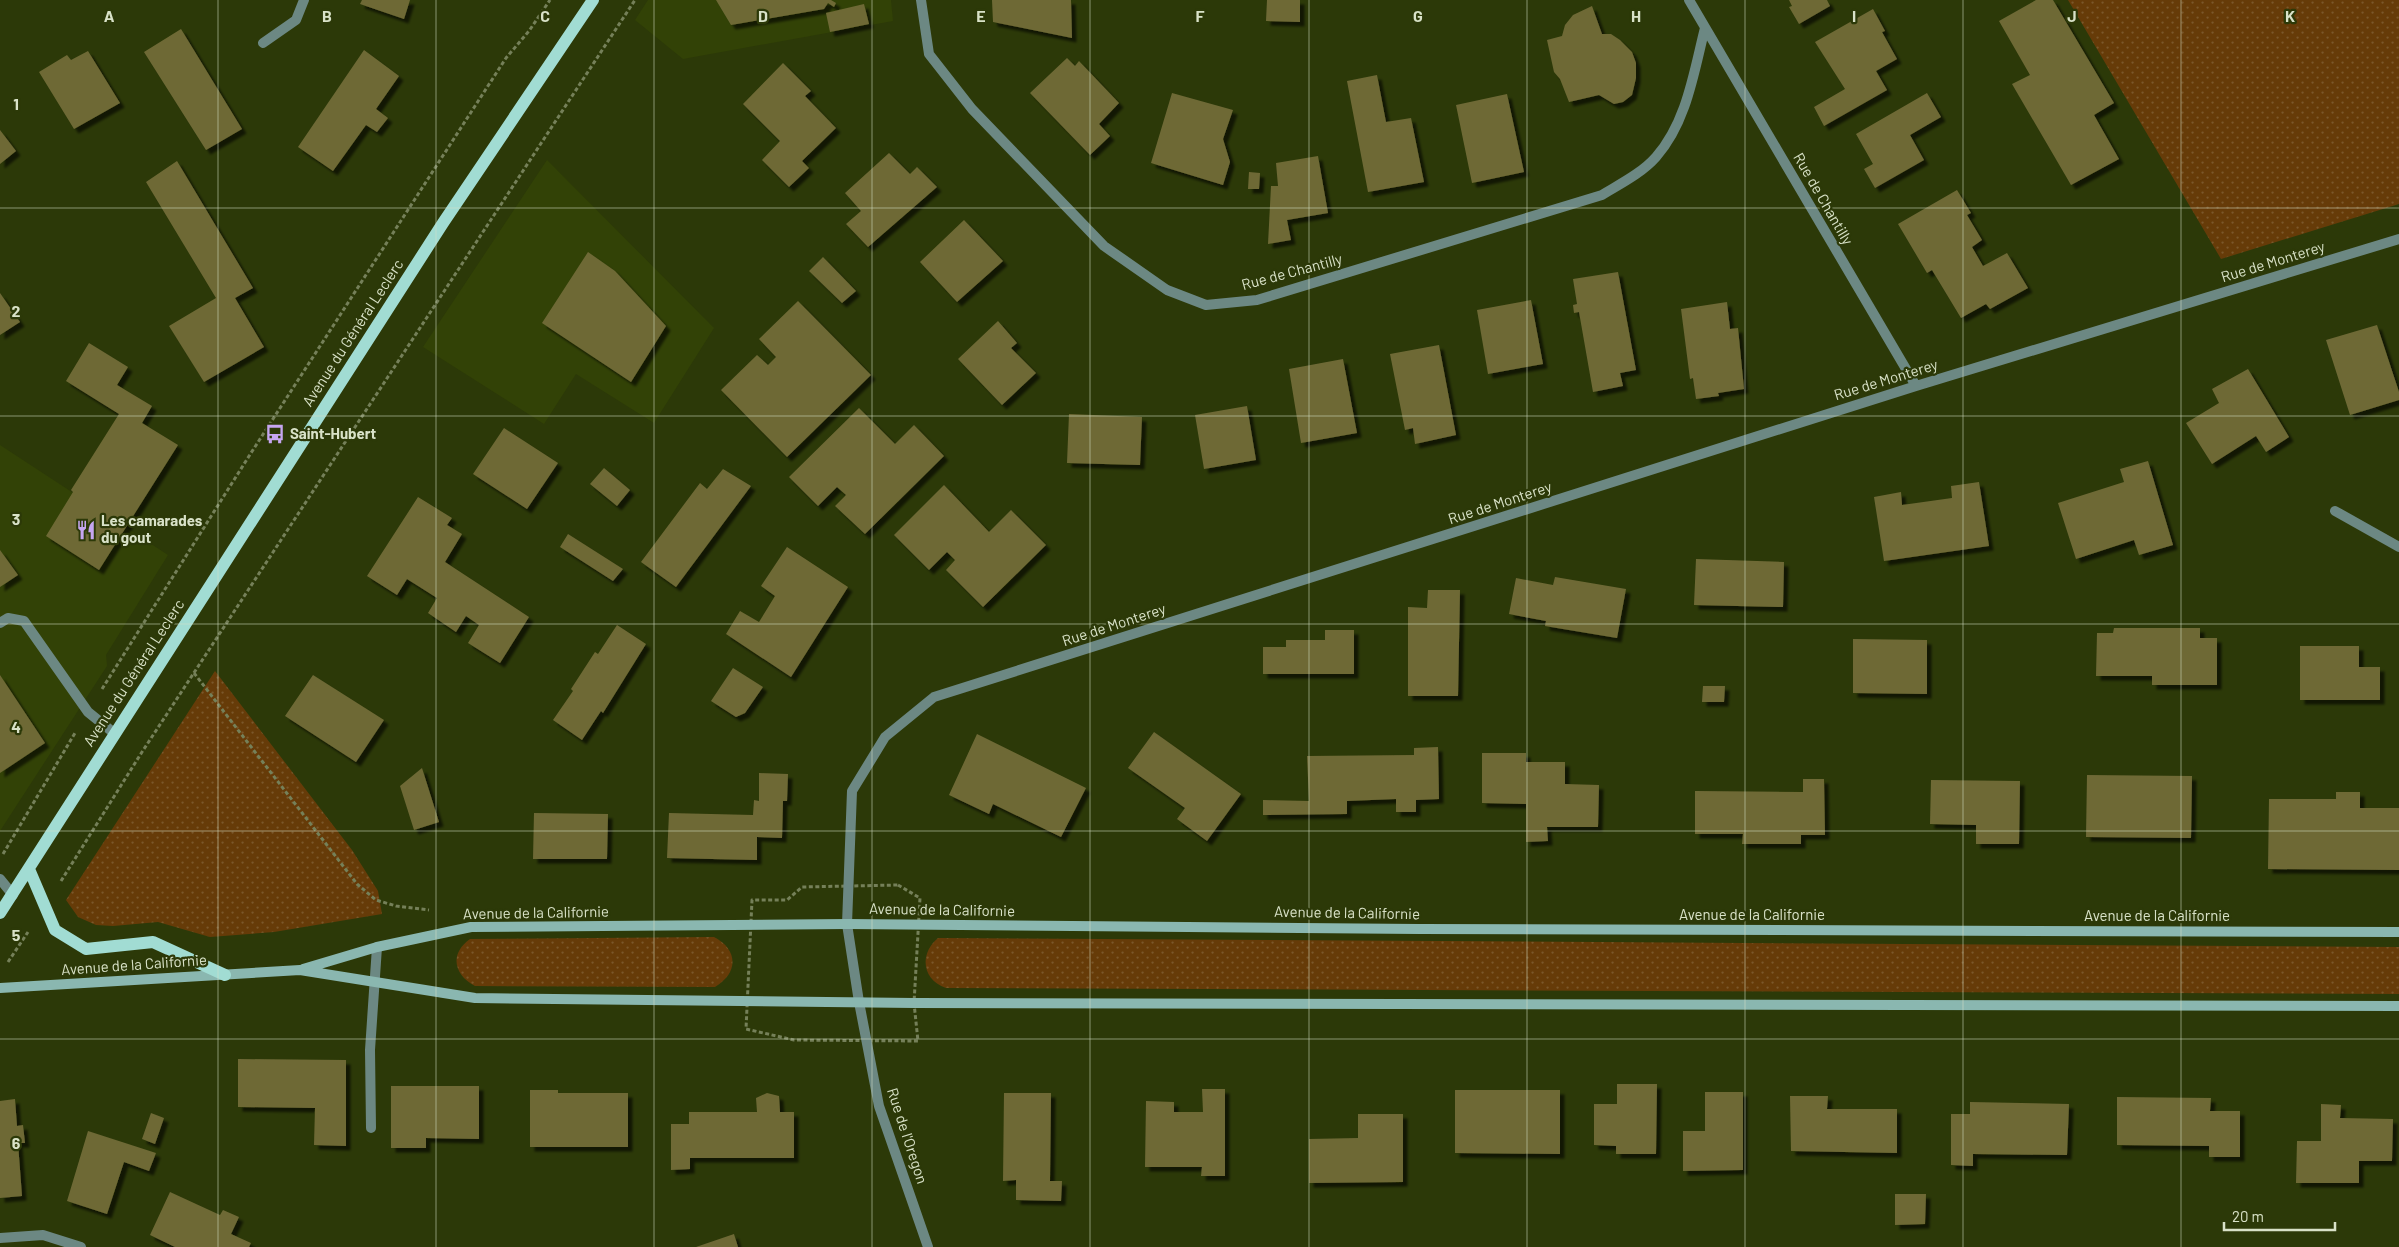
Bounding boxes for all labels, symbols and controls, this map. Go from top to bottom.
text: A [104,6,115,25]
text: B [322,6,332,25]
text: C [540,6,550,25]
text: D [758,6,768,25]
text: E [976,6,986,25]
text: F [1196,6,1205,25]
text: G [1413,6,1423,25]
text: H [1631,6,1641,25]
text: I [1852,6,1856,25]
text: J [2067,6,2077,25]
text: K [2285,6,2295,25]
text: 1 [13,94,19,113]
street label: Rue de Chantilly [1790,149,1858,248]
street label: Rue de Monterey [2219,237,2327,285]
street label: Rue de Chantilly [1239,249,1344,293]
street label: Avenue du Général Leclerc [298,255,407,409]
text: 2 [12,301,21,320]
street label: Rue de Monterey [1832,355,1940,403]
bus stop icon: Saint-Hubert [264,423,286,445]
place label: Saint-Hubert [290,424,377,442]
street label: Rue de Monterey [1446,477,1554,527]
text: 3 [12,509,20,528]
place label: Les camarades du gout [101,511,203,546]
restaurant icon: Les camarades du gout [75,519,97,541]
street label: Avenue du Général Leclerc [79,595,188,749]
street label: Rue de Monterey [1060,599,1168,649]
text: 4 [11,717,21,736]
street label: Avenue de la Californie [869,899,1015,919]
street label: Avenue de la Californie [463,902,609,922]
street label: Avenue de la Californie [1274,902,1420,922]
street label: Avenue de la Californie [1679,905,1825,923]
street label: Avenue de la Californie [2084,906,2230,924]
text: 5 [12,925,21,944]
street label: Avenue de la Californie [60,950,207,978]
street label: Rue de l'Oregon [884,1085,932,1186]
text: 6 [12,1133,21,1152]
scale bar [2224,1200,2335,1232]
text: 20 m [2232,1207,2264,1225]

